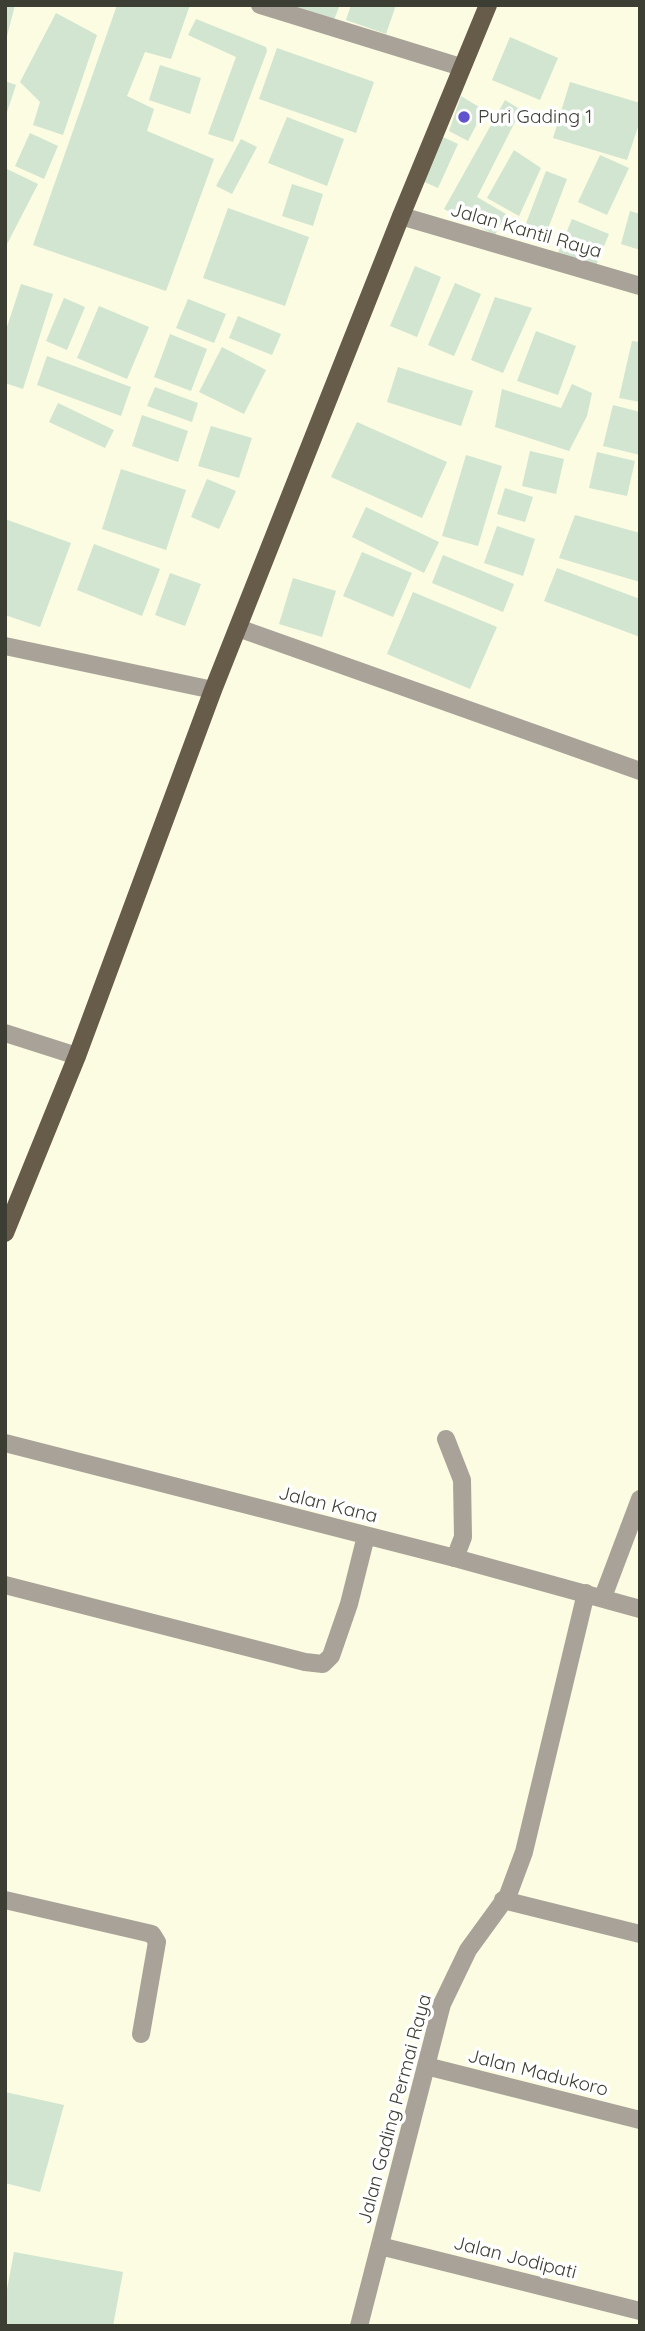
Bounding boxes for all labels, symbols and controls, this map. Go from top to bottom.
place label: Puri Gading 1 [478,106,592,128]
marker: Puri Gading 1 [456,109,472,125]
street label: Jalan Kantil Raya [448,198,604,264]
street label: Jalan Kana [276,1482,380,1528]
street label: Jalan Gading Permai Raya [353,1992,437,2226]
street label: Jalan Madukoro [465,2045,611,2101]
street label: Jalan Jodipati [451,2232,579,2284]

